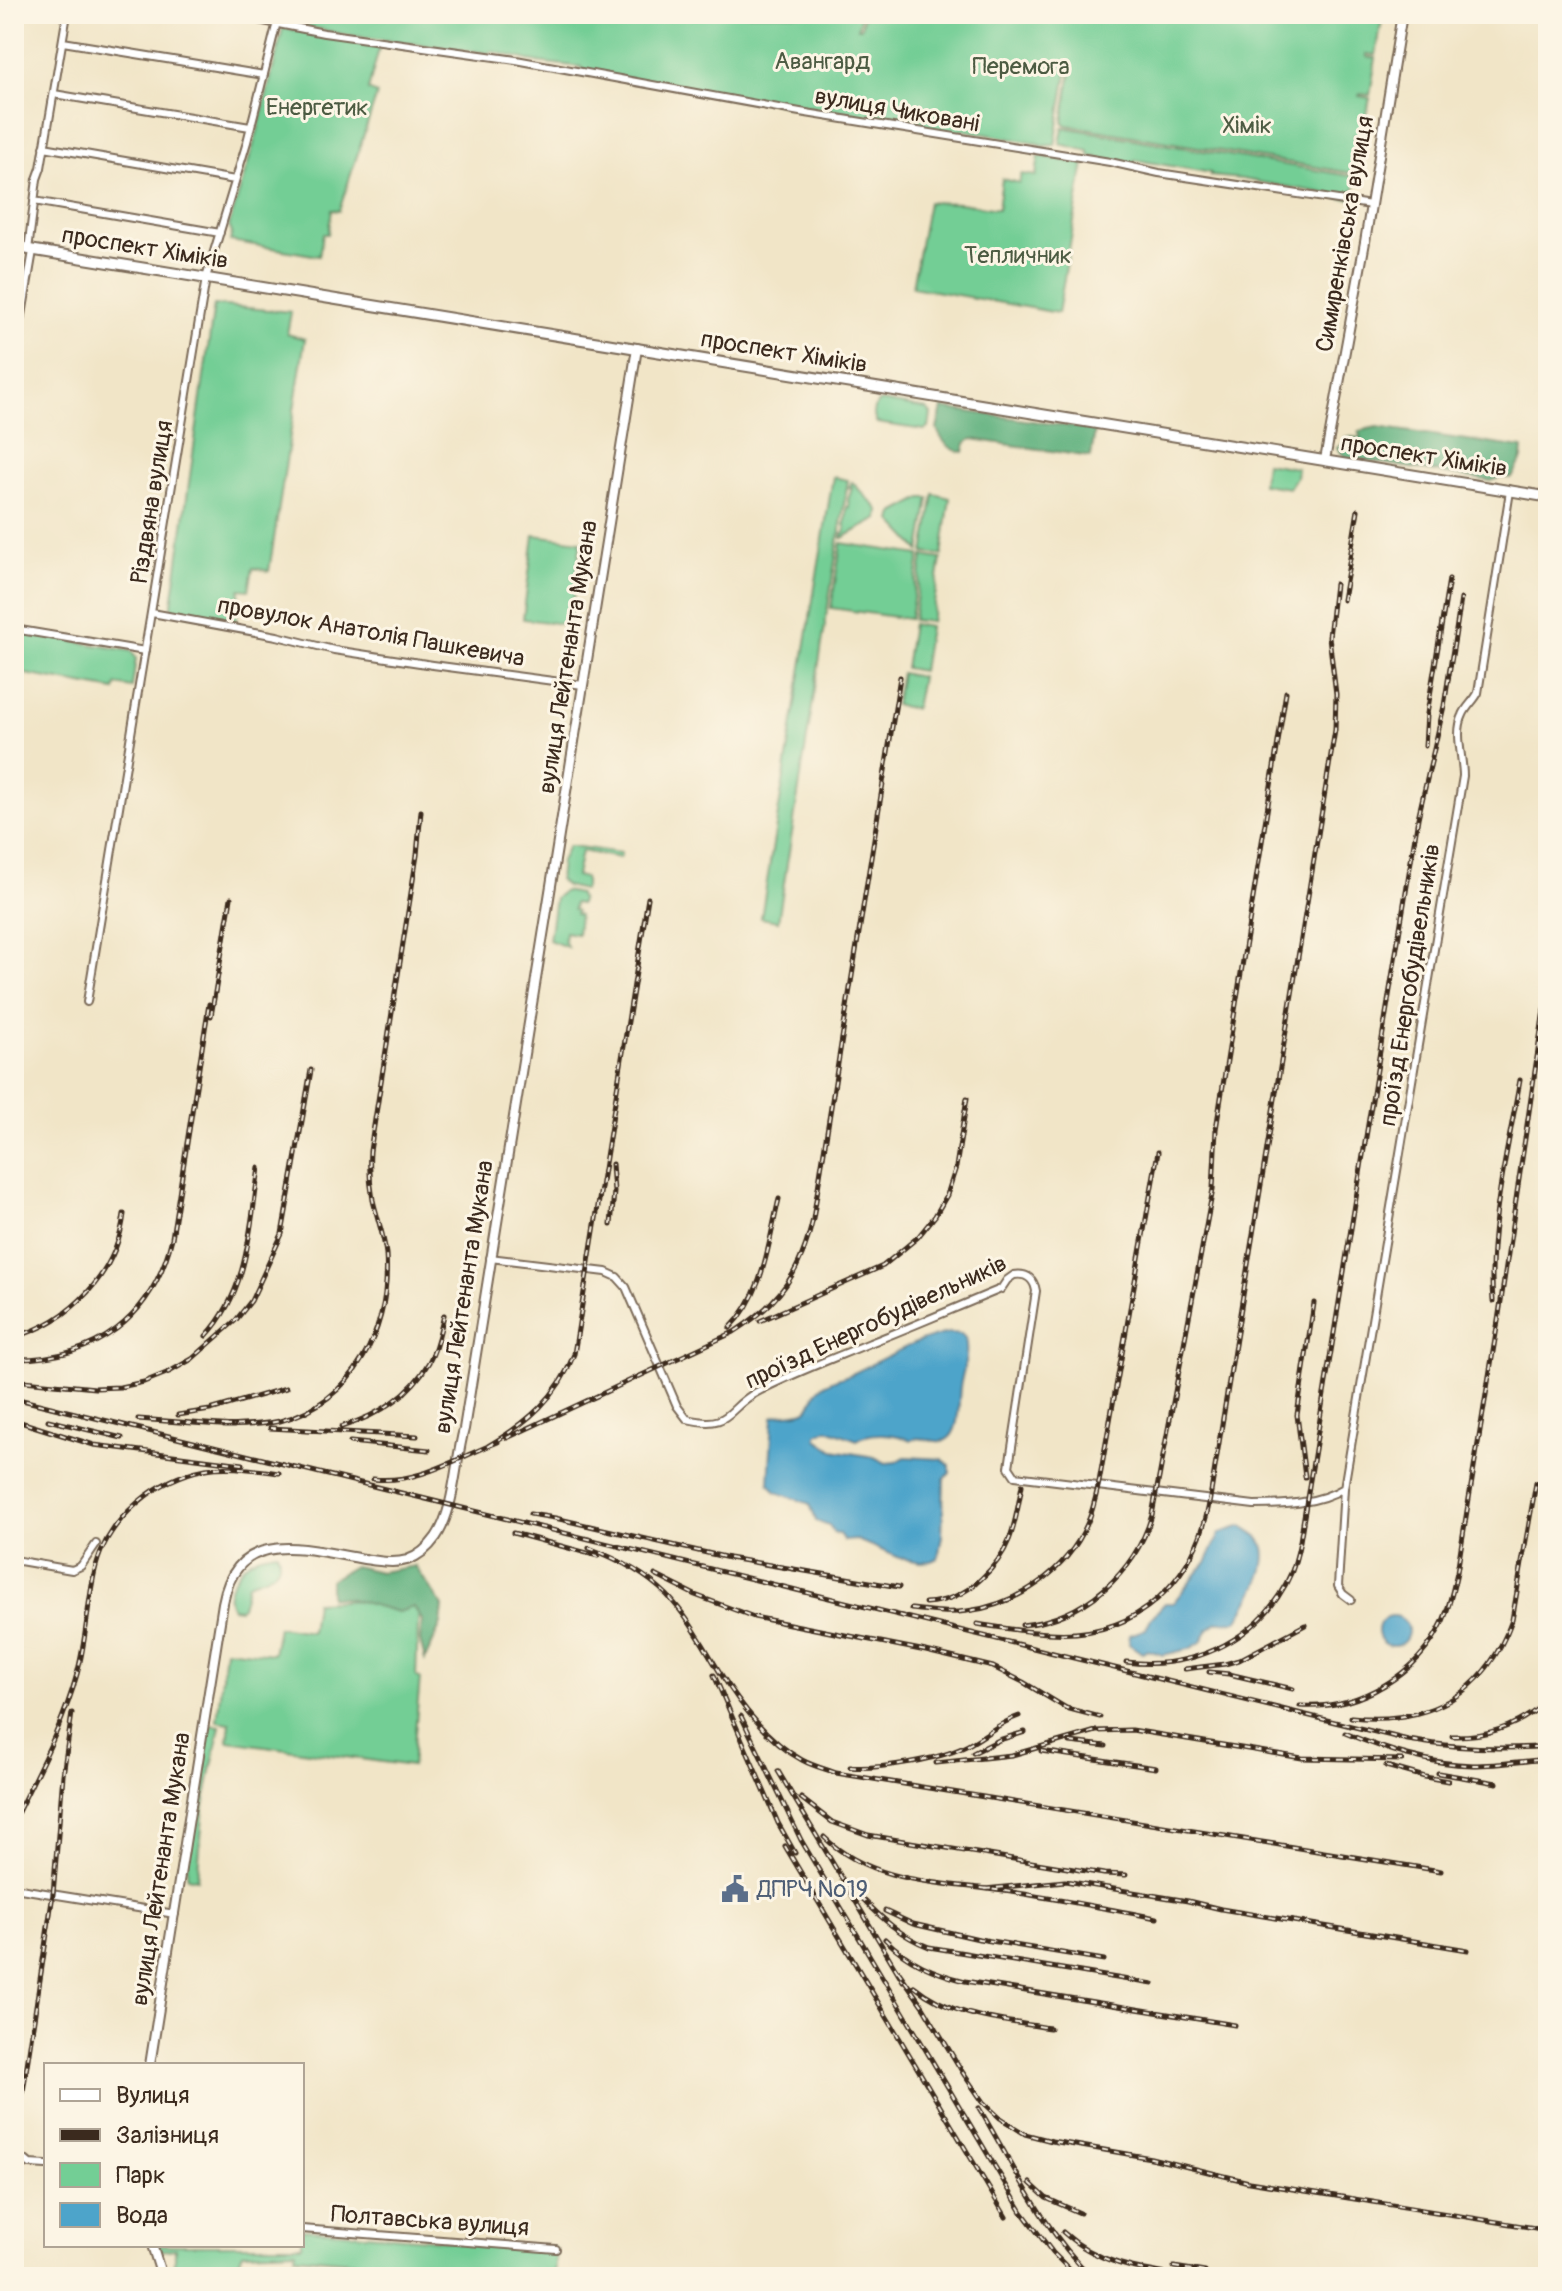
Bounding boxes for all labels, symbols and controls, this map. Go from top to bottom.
park label: Авангард [774,47,870,76]
park label: Перемога [972,52,1070,81]
street label: вулиця Чиковані [813,81,981,139]
park label: Енергетик [266,93,368,122]
park label: Хімік [1222,111,1272,140]
street label: Симиренківська вулиця [1310,114,1380,354]
street label: проспект Хіміків [60,221,230,275]
park label: Тепличник [964,241,1072,270]
street label: проспект Хіміків [699,325,869,379]
street label: Різдвяна вулиця [125,418,179,586]
street label: проспект Хіміків [1339,429,1509,483]
street label: вулиця Лейтенанта Мукана [532,518,604,796]
street label: провулок Анатолія Пашкевича [215,591,527,673]
street label: проїзд Енергобудівельників [1373,842,1447,1128]
street label: вулиця Лейтенанта Мукана [428,1158,500,1436]
street label: проїзд Енергобудівельників [740,1249,1012,1395]
street label: вулиця Лейтенанта Мукана [125,1730,197,2008]
public building icon: ДПРЧ №19 [720,1874,750,1904]
place label: ДПРЧ №19 [756,1875,868,1904]
legend [44,2063,304,2247]
text: Вулиця [116,2081,189,2110]
text: Залізниця [116,2121,219,2150]
text: Парк [116,2161,165,2190]
street label: Полтавська вулиця [330,2200,530,2242]
text: Вода [116,2201,168,2230]

